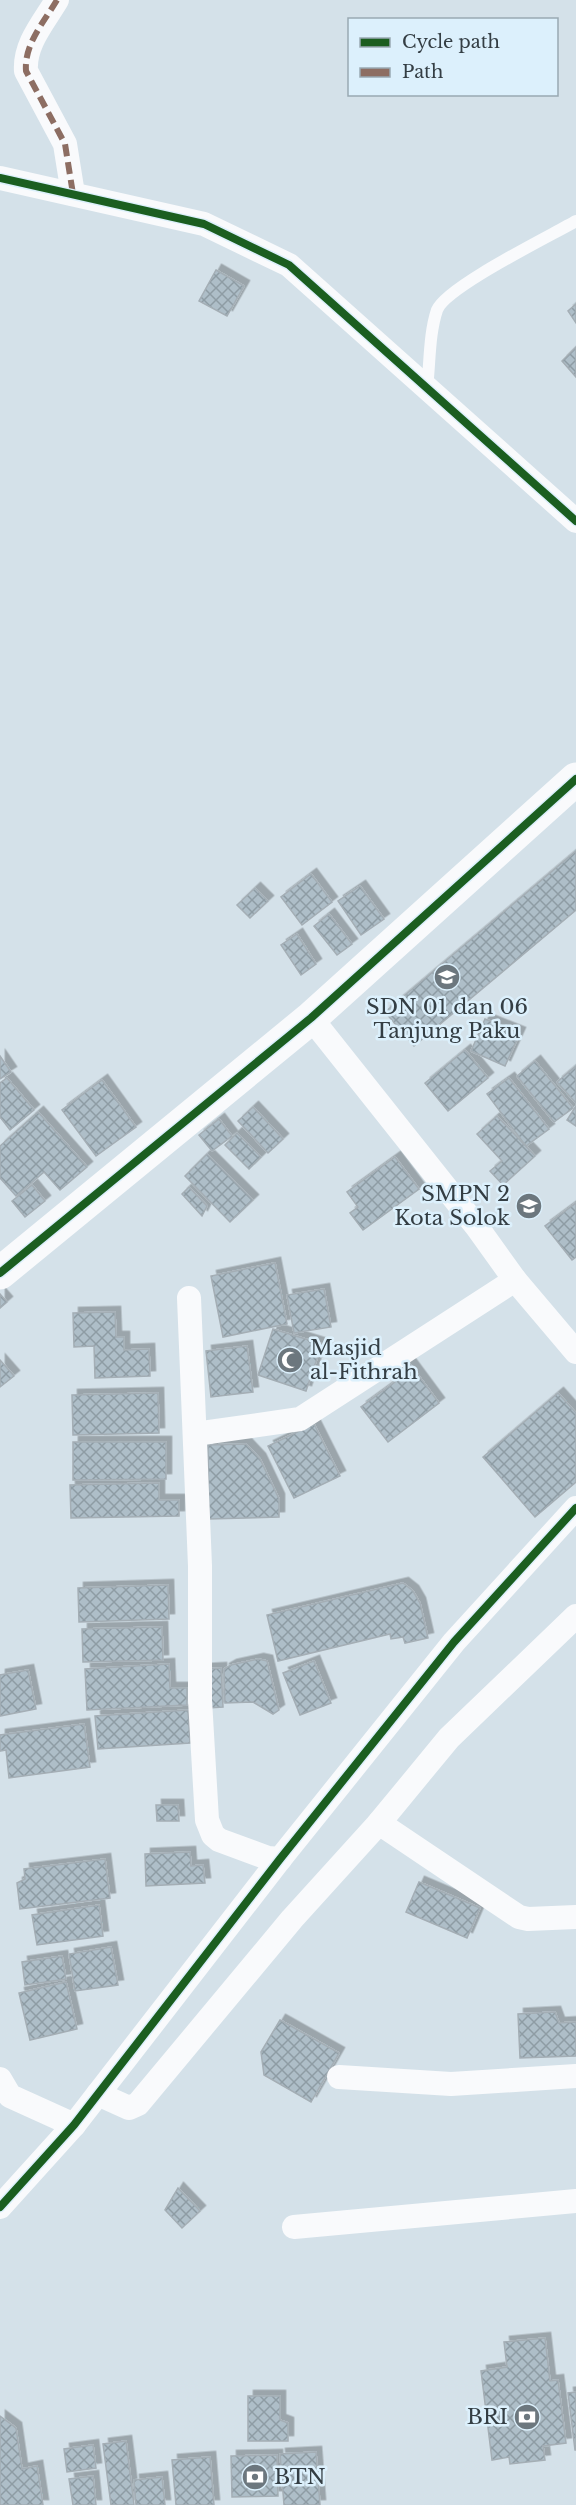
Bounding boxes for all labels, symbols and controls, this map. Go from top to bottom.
legend [348,18,558,96]
text: Cycle path [402,31,500,53]
text: Path [402,61,443,83]
school or university icon: SDN 01 dan 06 Tanjung Paku [432,962,462,992]
place label: SDN 01 dan 06 Tanjung Paku [366,994,528,1044]
place label: SMPN 2 Kota Solok [394,1181,510,1231]
school or university icon: SMPN 2 Kota Solok [514,1191,544,1221]
place label: Masjid al-Fithrah [310,1335,418,1385]
mosque icon: Masjid al-Fithrah [275,1345,305,1375]
bank icon: BRI [512,2402,542,2432]
place label: BRI [467,2404,508,2430]
bank icon: BTN [240,2462,270,2492]
place label: BTN [274,2464,326,2490]

